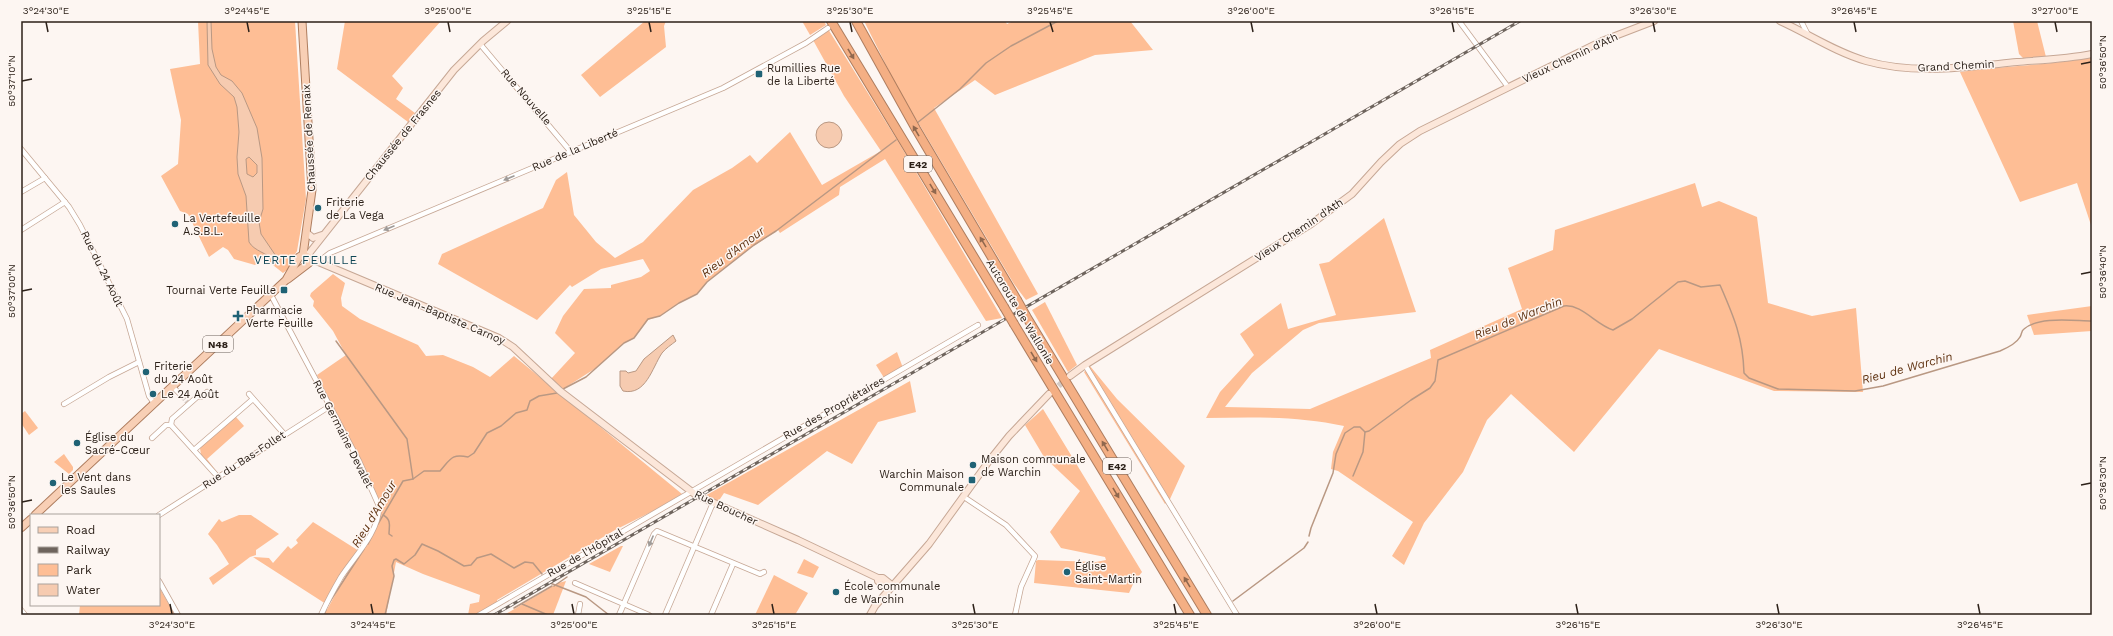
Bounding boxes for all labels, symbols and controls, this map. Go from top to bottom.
text: 3°24'30"E [23,5,69,16]
text: 3°24'45"E [224,5,270,16]
text: 3°25'00"E [424,5,472,16]
text: 3°25'15"E [627,5,671,16]
text: 3°25'30"E [827,5,873,16]
text: 3°25'45"E [1027,5,1073,16]
text: 3°26'00"E [1227,5,1275,16]
text: 3°26'15"E [1430,5,1474,16]
text: 3°26'30"E [1629,5,1677,16]
text: 3°26'45"E [1831,5,1877,16]
text: 3°27'00"E [2032,5,2078,16]
street label: Vieux Chemin d'Ath [1520,30,1620,86]
text: 50°36'50"N [2097,35,2108,89]
one-way arrow [847,49,855,59]
text: 50°37'10"N [6,55,17,107]
street label: Grand Chemin [1917,57,1995,75]
place label: Rumillies Rue de la Liberté [767,62,840,88]
street label: Rue Nouvelle [498,66,554,128]
marker: Rumillies Rue de la Liberté [754,69,764,79]
street label: Chaussée de Renaix [300,84,318,192]
street label: Chaussée de Frasnes [362,86,444,183]
one-way arrow [913,125,920,136]
street label: Rue de la Liberté [530,126,620,174]
road number: E42 [904,156,932,172]
one-way arrow [503,175,514,181]
one-way arrow [930,183,937,195]
place label: Friterie de La Vega [326,196,384,222]
street label: Vieux Chemin d'Ath [1252,196,1346,264]
marker: Friterie de La Vega [313,203,323,213]
place label: La Vertefeuille A.S.B.L. [183,212,260,238]
marker: La Vertefeuille A.S.B.L. [170,219,180,229]
water label: Rieu d'Amour [699,223,768,280]
one-way arrow [383,226,395,232]
street label: Rue du 24 Août [78,229,126,309]
one-way arrow [979,236,986,248]
text: 50°36'40"N [2097,245,2108,299]
district label: VERTE FEUILLE [254,253,358,267]
street label: Autoroute de Wallonie [984,257,1056,367]
text: 50°37'00"N [6,264,17,318]
street label: Rue Jean-Baptiste Carnoy [373,281,507,348]
place label: Tournai Verte Feuille [166,284,276,297]
marker: Tournai Verte Feuille [279,285,289,295]
water label: Rieu de Warchin [1472,294,1564,342]
place label: Pharmacie Verte Feuille [246,304,313,330]
marker: Pharmacie Verte Feuille [233,311,243,321]
road number: N48 [203,336,233,352]
water label: Rieu de Warchin [1860,349,1954,387]
one-way arrow [1031,352,1038,363]
place label: Friterie du 24 Août [154,360,213,386]
marker: Friterie du 24 Août [141,367,151,377]
street label: Rue des Propriétaires [781,373,887,442]
street label: Rue Germaine Devalet [310,378,376,491]
place label: Le 24 Août [161,388,219,401]
marker: Le 24 Août [148,389,158,399]
street label: Rue du Bas-Follet [200,428,288,492]
place label: Église du Sacré-Cœur [85,430,151,457]
marker: Église du Sacré-Cœur [72,438,82,448]
one-way arrow [1101,441,1109,451]
place label: Maison communale de Warchin [981,453,1086,479]
text: 50°36'30"N [2097,456,2108,510]
road number: E42 [1103,458,1131,474]
marker: Maison communale de Warchin [968,460,978,470]
place label: Warchin Maison Communale [879,468,964,494]
place label: Le Vent dans les Saules [61,471,131,497]
text: 50°36'50"N [6,475,17,529]
marker: Warchin Maison Communale [967,475,977,485]
water label: Rieu d'Amour [349,477,400,550]
marker: Le Vent dans les Saules [48,478,58,488]
one-way arrow [1113,487,1120,499]
street label: Rue Boucher [692,488,760,529]
legend [30,514,160,606]
text: Road [66,523,95,537]
street label: Rue de l'Hôpital [545,526,626,580]
one-way arrow [647,536,653,548]
text: Railway [66,543,111,557]
place label: Église Saint-Martin [1075,559,1142,586]
text: Park [66,563,92,577]
marker: Église Saint-Martin [1062,567,1072,577]
one-way arrow [1183,576,1190,588]
place label: École communale de Warchin [844,579,940,606]
text: Water [66,583,101,597]
marker: École communale de Warchin [831,587,841,597]
text: 3°24'30"E [149,619,195,630]
text: 3°24'45"E [350,619,396,630]
text: 3°25'00"E [550,619,598,630]
text: 3°25'15"E [752,619,796,630]
text: 3°25'30"E [952,619,998,630]
text: 3°25'45"E [1153,619,1199,630]
text: 3°26'00"E [1353,619,1401,630]
text: 3°26'15"E [1556,619,1600,630]
text: 3°26'30"E [1755,619,1803,630]
text: 3°26'45"E [1957,619,2003,630]

